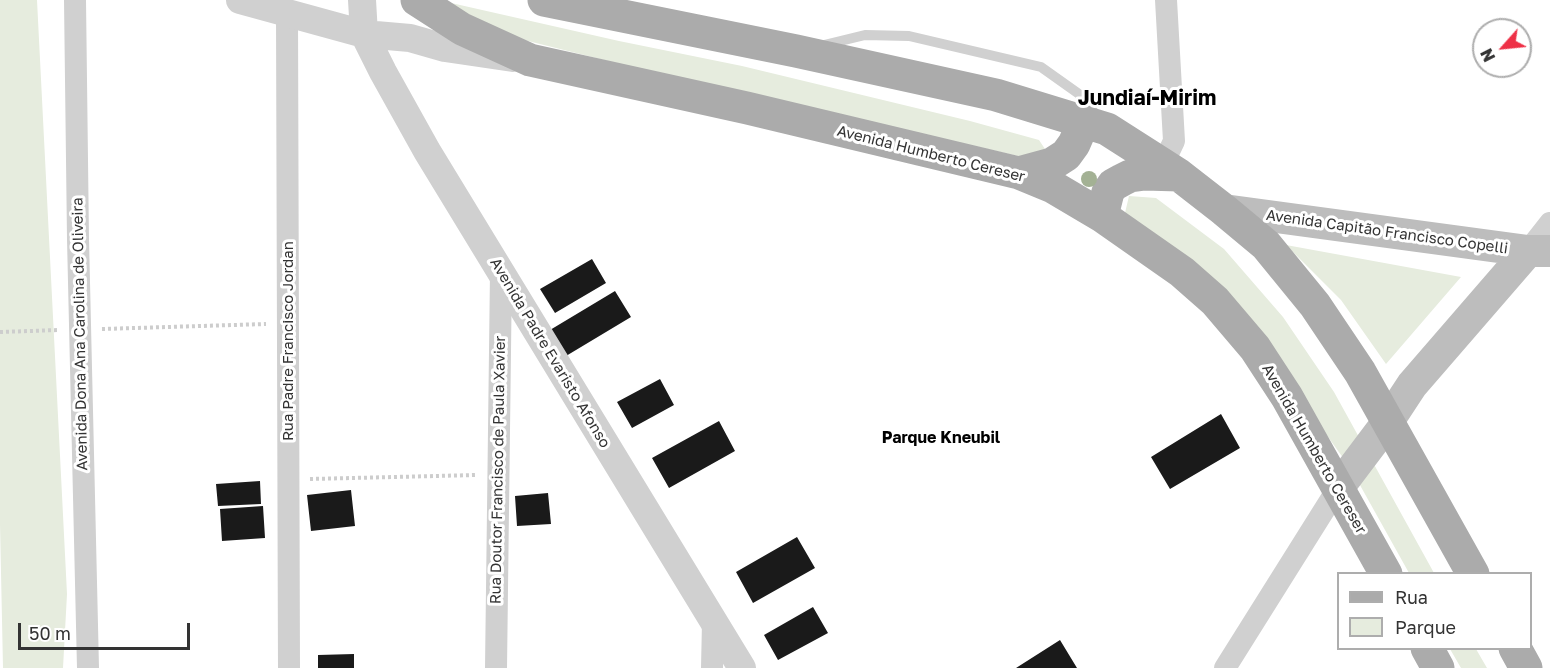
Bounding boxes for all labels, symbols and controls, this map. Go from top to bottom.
north arrow [1472,18,1532,78]
text: N [1476,45,1499,65]
district label: Jundiaí-Mirim [1078,85,1216,111]
street label: Avenida Humberto Cereser [835,122,1027,186]
street label: Avenida Dona Ana Carolina de Oliveira [69,197,91,471]
street label: Avenida Capitão Francisco Copelli [1265,206,1509,258]
street label: Rua Padre Francisco Jordan [279,241,297,441]
street label: Avenida Padre Evaristo Afonso [486,255,614,451]
street label: Rua Doutor Francisco de Paula Xavier [487,336,509,604]
street label: Avenida Humberto Cereser [1258,361,1370,537]
district label: Parque Kneubil [882,428,1000,448]
legend [1337,572,1532,650]
text: Rua [1395,586,1428,608]
scale bar [21,611,194,649]
text: Parque [1395,616,1456,638]
text: 50 m [29,622,71,644]

